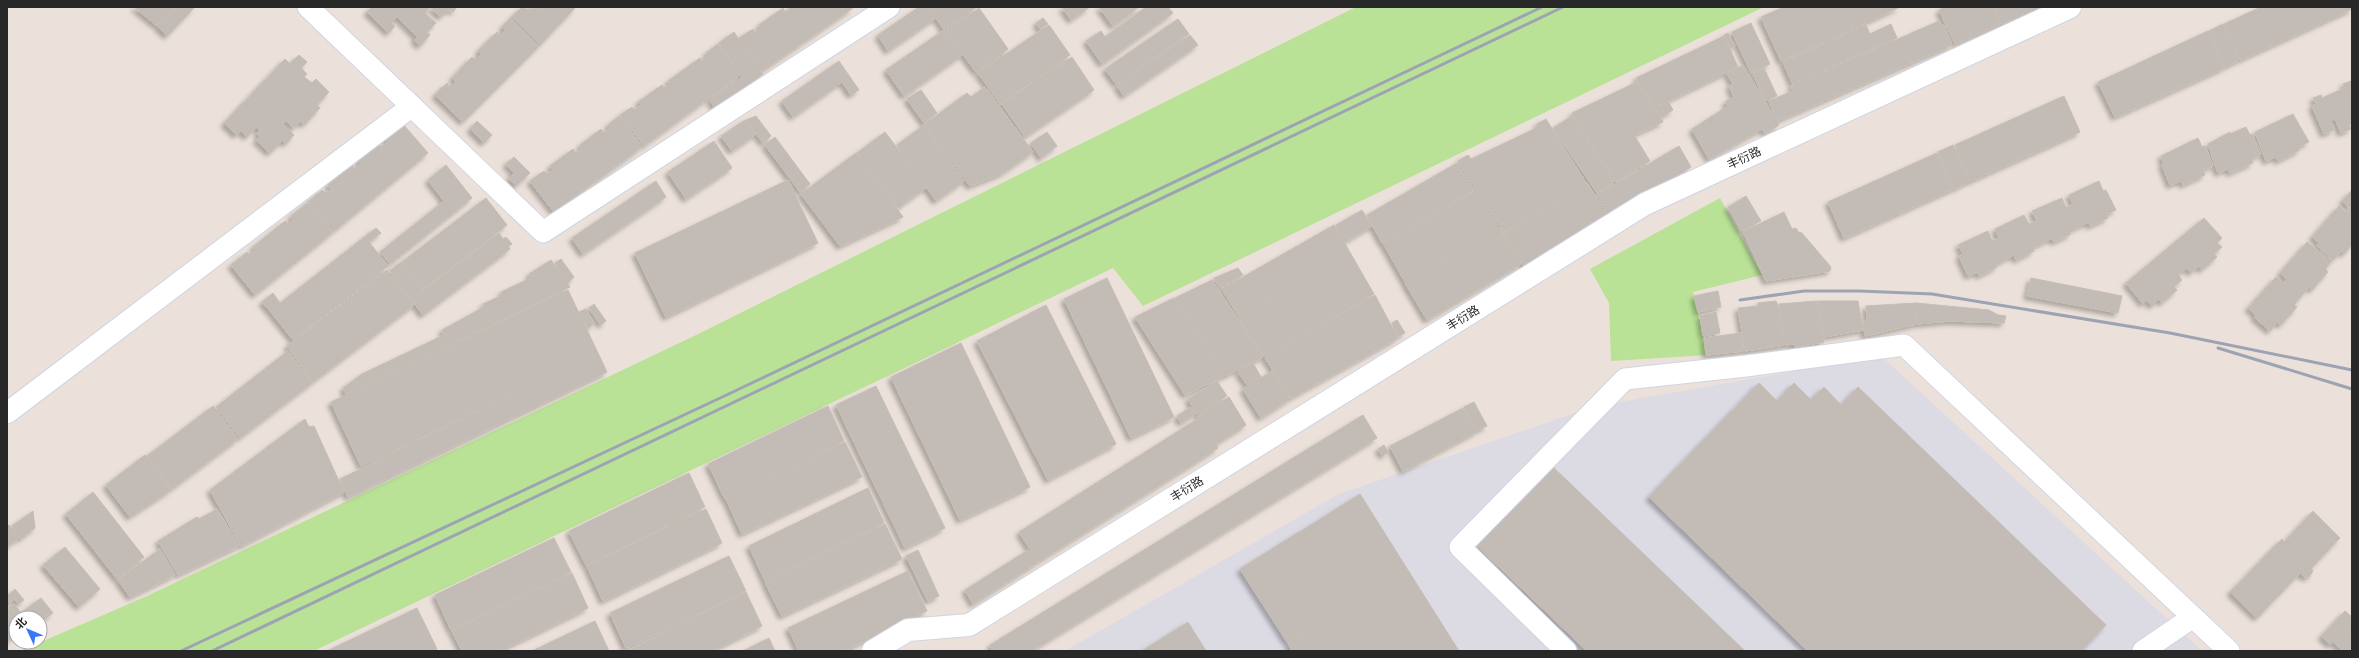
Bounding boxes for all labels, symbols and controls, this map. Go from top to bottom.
street label: 丰衍路 [1725,144,1764,173]
street label: 丰衍路 [1444,303,1483,334]
street label: 丰衍路 [1168,474,1207,505]
north arrow [8,610,48,650]
text: 北 [13,615,30,632]

